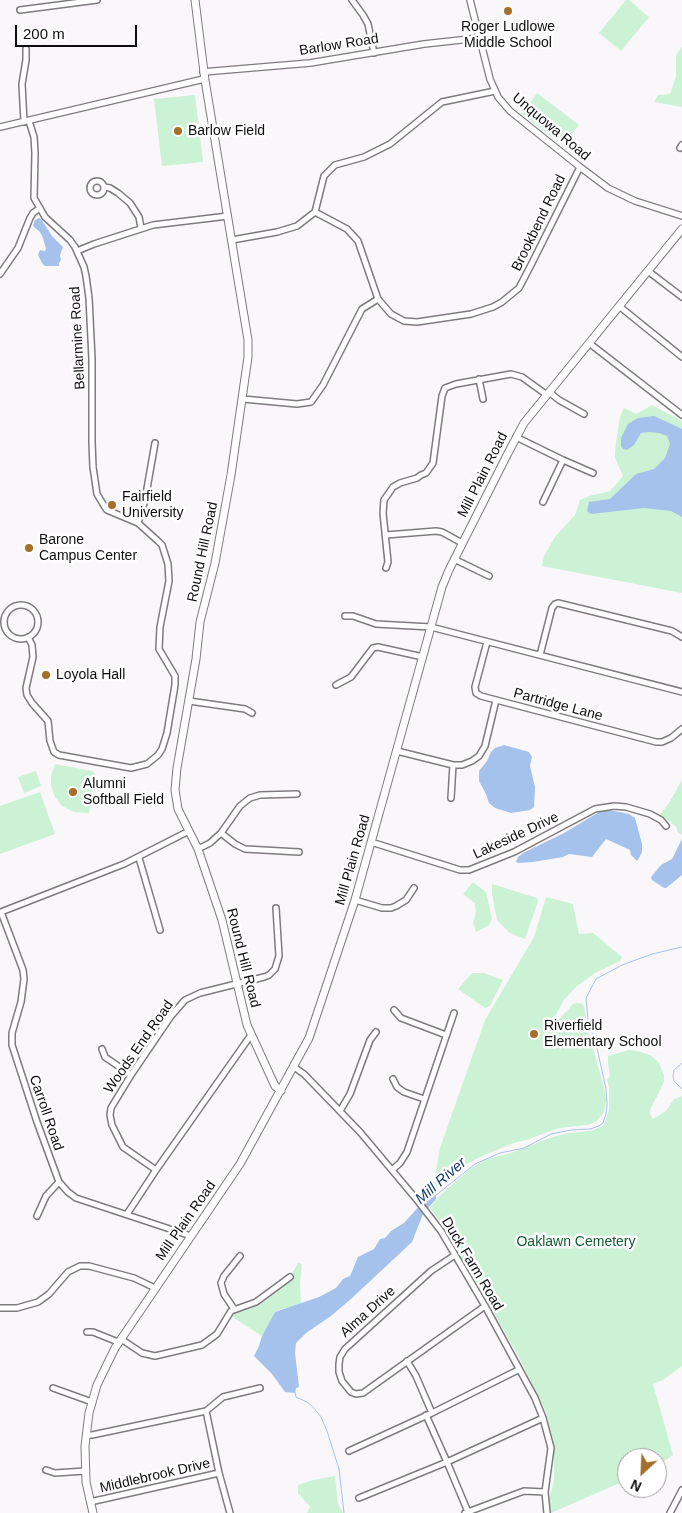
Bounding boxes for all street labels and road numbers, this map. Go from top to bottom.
street label: Barlow Road [298,30,380,60]
street label: Unquowa Road [509,90,593,164]
street label: Brookbend Road [508,172,570,274]
street label: Bellarmine Road [67,286,89,390]
street label: Mill Plain Road [454,430,512,520]
street label: Round Hill Road [184,500,222,604]
street label: Partridge Lane [511,685,605,725]
street label: Lakeside Drive [470,809,562,863]
street label: Mill Plain Road [332,813,374,907]
street label: Round Hill Road [223,907,263,1009]
street label: Woods End Road [101,997,177,1097]
street label: Carroll Road [25,1073,67,1153]
street label: Mill Plain Road [152,1178,220,1264]
street label: Duck Farm Road [438,1214,506,1314]
street label: Alma Drive [337,1283,399,1341]
street label: Middlebrook Drive [98,1455,212,1497]

